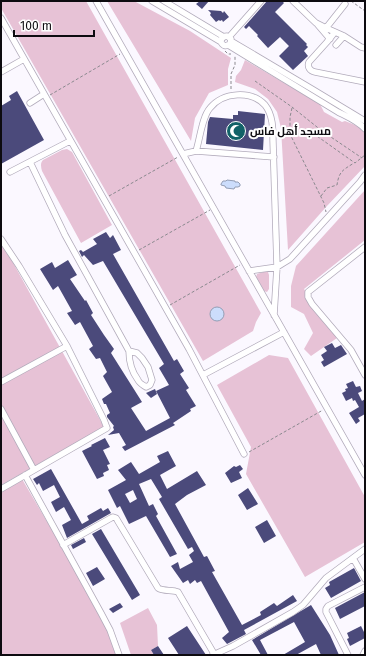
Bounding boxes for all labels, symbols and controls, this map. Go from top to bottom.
scale bar [14,12,94,38]
text: 100 m [20,19,52,33]
mosque icon: مسجد أهل فاس [225,120,247,142]
place label: مسجد أهل فاس [250,124,331,138]

